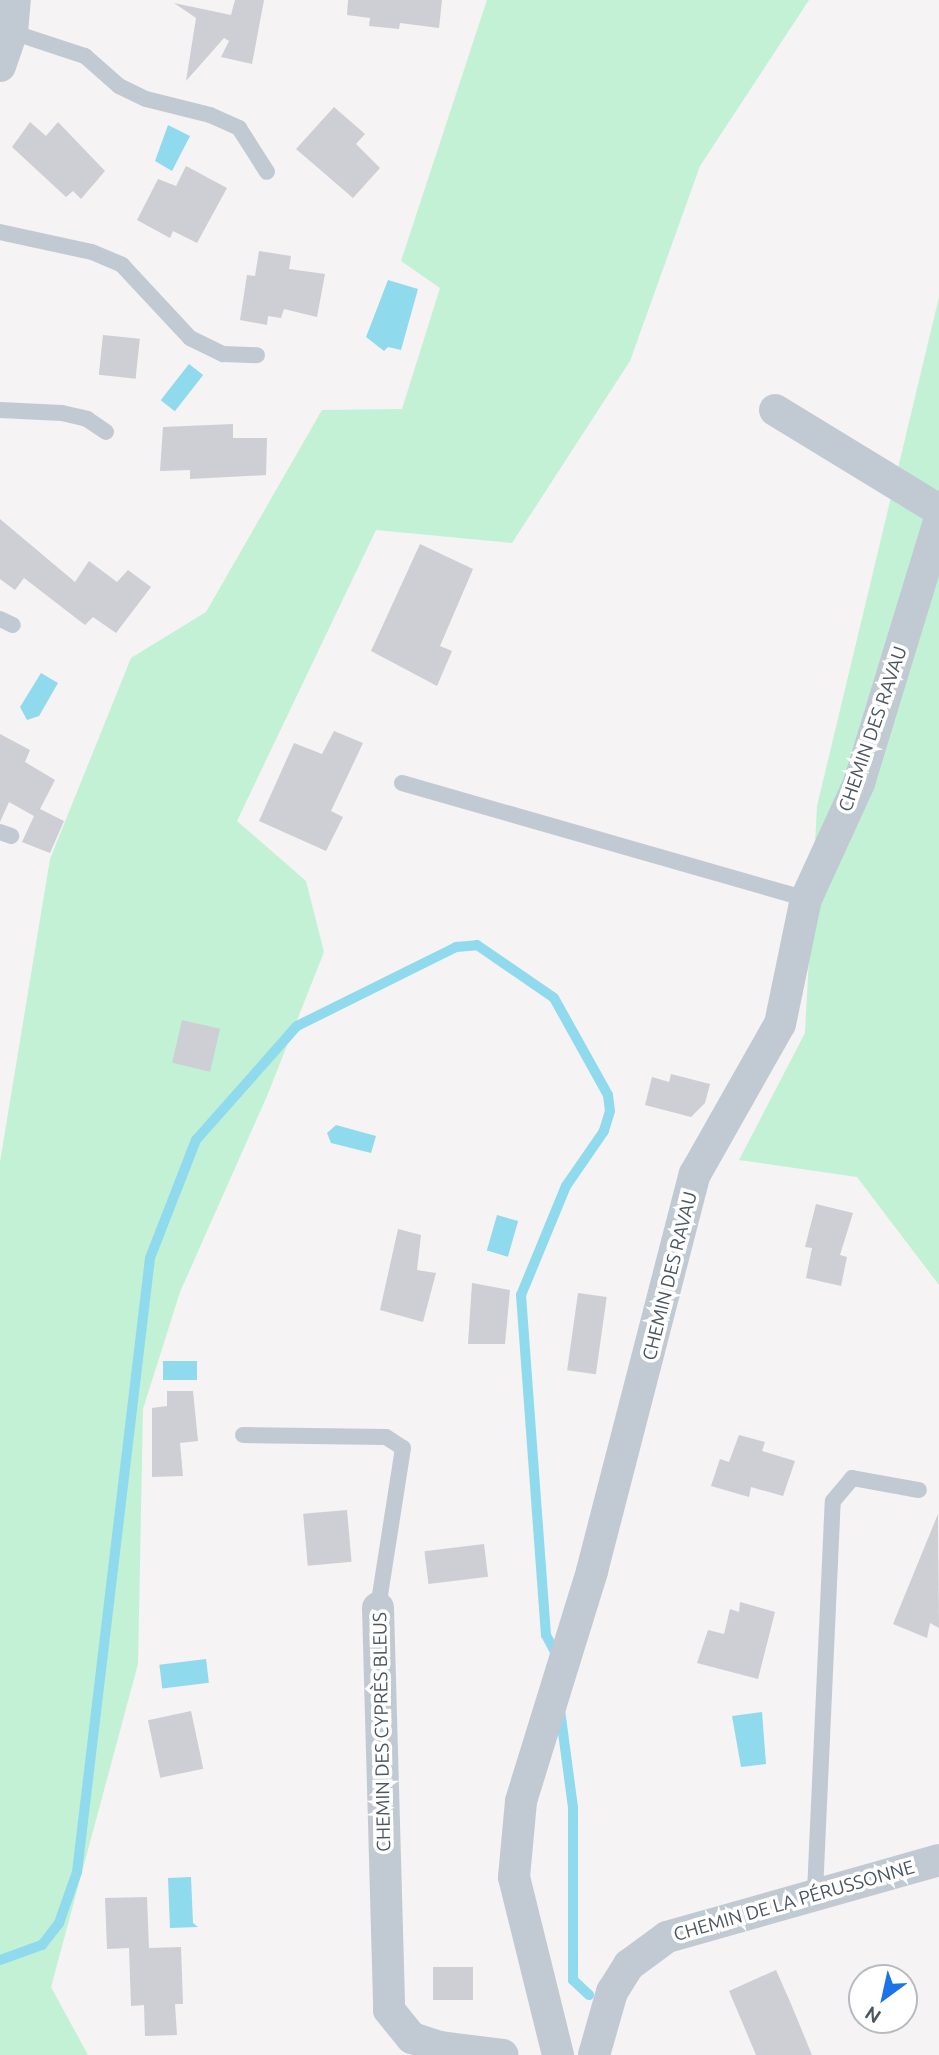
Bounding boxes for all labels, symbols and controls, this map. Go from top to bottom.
street label: CHEMIN DES RAVAU [834,643,912,815]
street label: CHEMIN DES RAVAU [638,1189,702,1363]
street label: CHEMIN DES CYPRÈS BLEUS [369,1612,395,1852]
street label: CHEMIN DE LA PÉRUSSONNE [671,1856,917,1946]
north arrow [848,1964,918,2034]
text: N [861,2002,885,2028]

